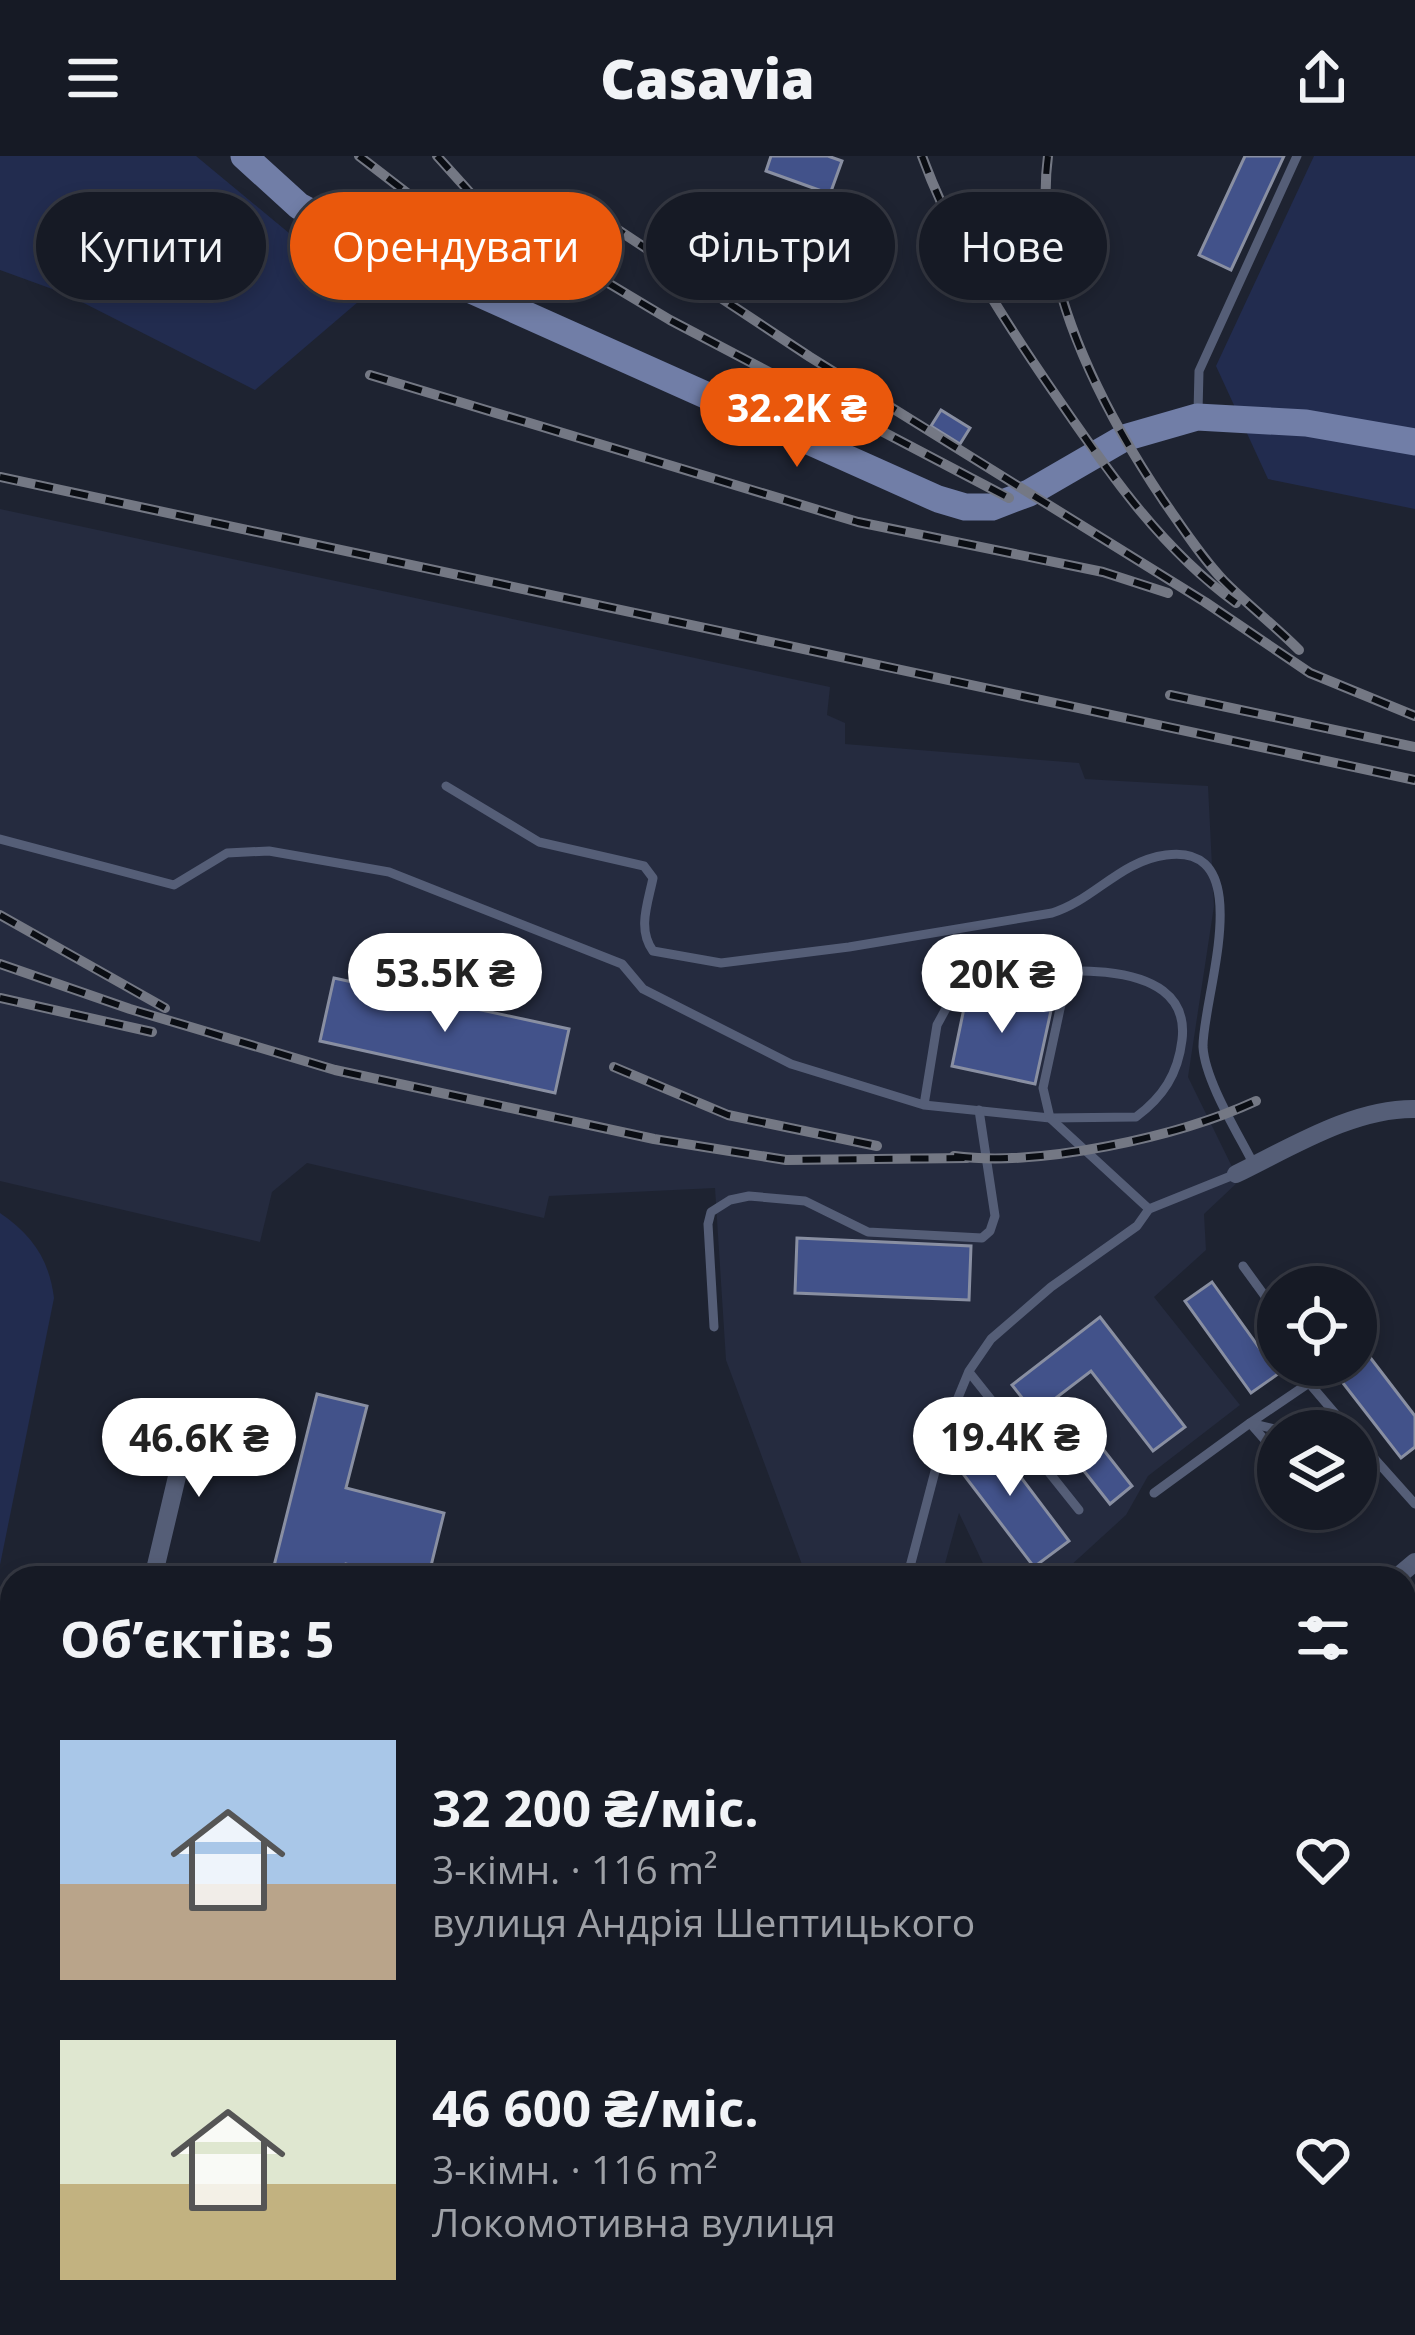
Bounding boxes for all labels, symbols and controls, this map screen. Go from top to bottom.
text: Casavia [600,41,815,115]
icon: menu [60,45,126,111]
icon: share [1289,45,1355,111]
chip: Купити [36,192,266,300]
chip: Орендувати [290,192,622,300]
chip: Фільтри [646,192,895,300]
chip: Нове [919,192,1107,300]
pin: 32.2K ₴ [686,368,908,470]
text: 32.2K ₴ [727,380,867,433]
pin: 53.5K ₴ [334,933,556,1035]
pin: 20K ₴ [918,934,1086,1036]
text: 53.5K ₴ [375,945,515,998]
text: 20K ₴ [949,946,1055,999]
map controls [1257,1266,1377,1530]
button: locate [1257,1266,1377,1386]
pin: 19.4K ₴ [899,1397,1121,1499]
pin: 46.6K ₴ [88,1398,310,1500]
text: 19.4K ₴ [940,1409,1080,1462]
text: 46.6K ₴ [129,1410,269,1463]
button: layers [1257,1410,1377,1530]
text: Об’єктів: 5 [60,1603,334,1673]
icon: filters [1290,1605,1356,1671]
text: 32 200 ₴/міс. [432,1772,759,1842]
icon: home [156,1788,300,1932]
icon: heart [1290,1827,1356,1893]
text: 3-кімн. · 116 m² [432,1842,718,1895]
text: вулиця Андрія Шептицького [432,1895,975,1948]
text: 46 600 ₴/міс. [432,2072,759,2142]
icon: home [156,2088,300,2232]
icon: heart [1290,2127,1356,2193]
text: 3-кімн. · 116 m² [432,2142,718,2195]
text: Локомотивна вулиця [432,2195,836,2248]

